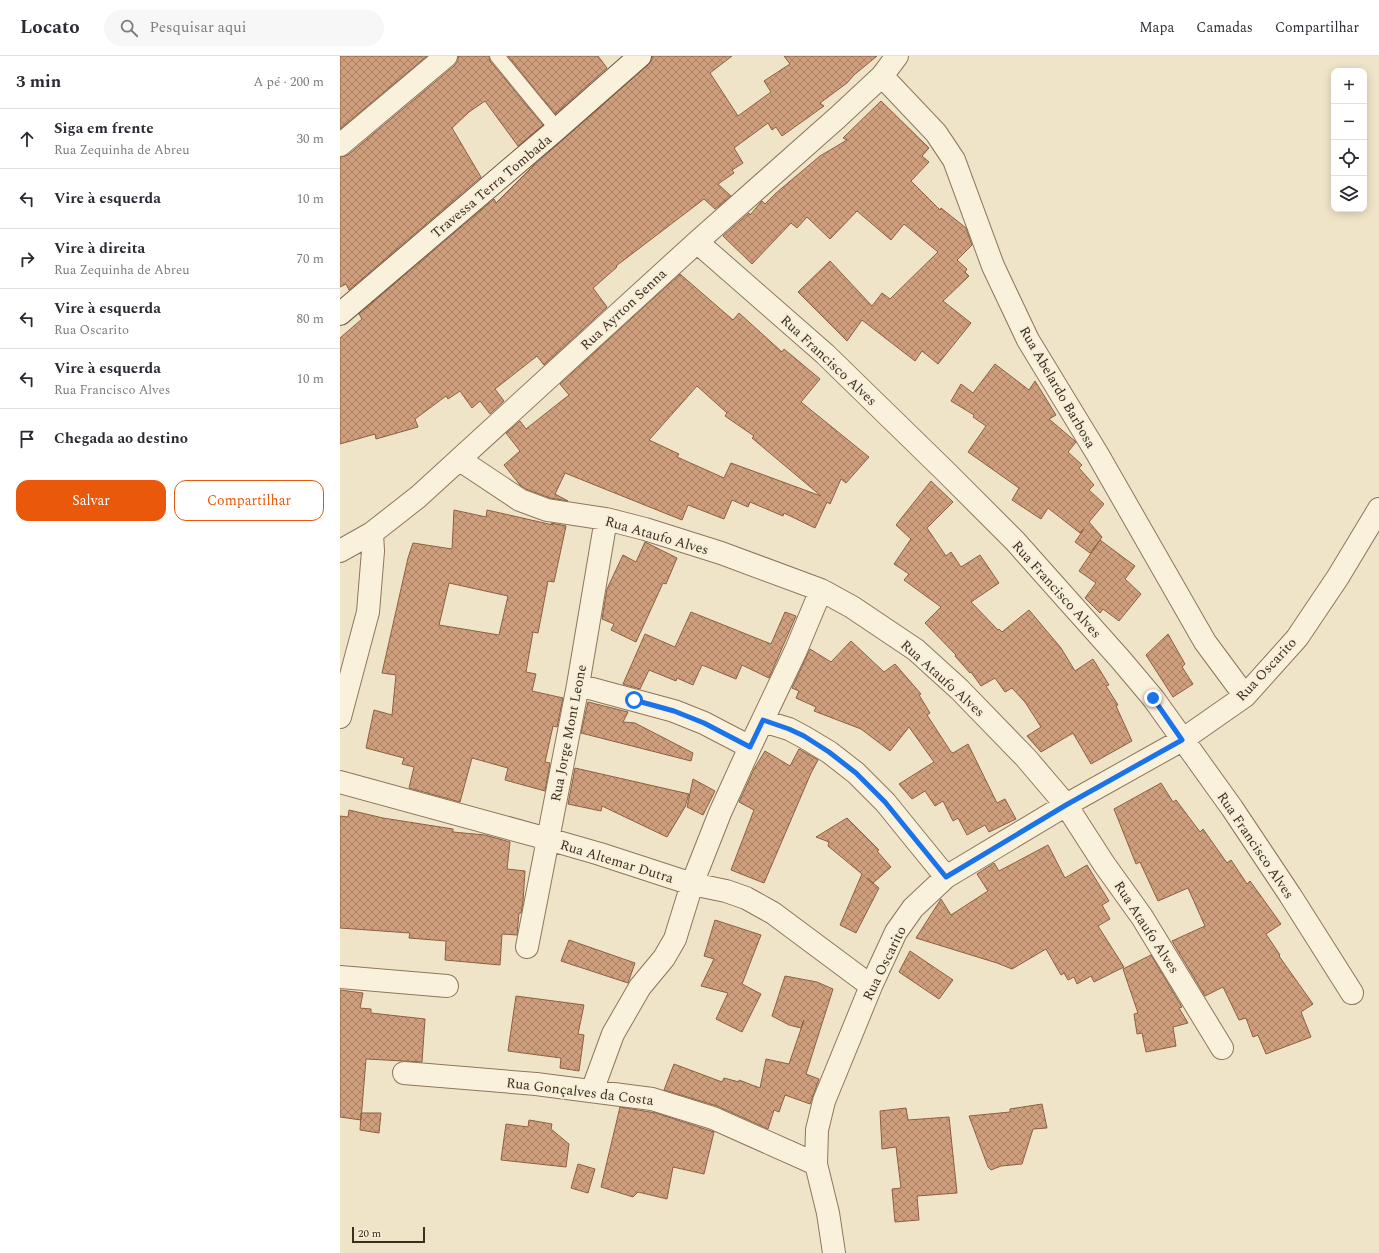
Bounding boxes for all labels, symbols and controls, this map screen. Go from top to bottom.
search box [104,10,384,46]
text: Locato [20,13,80,42]
text: Pesquisar aqui [150,16,246,39]
icon: search [118,17,140,39]
text: Mapa [1139,17,1174,38]
text: Camadas [1196,17,1253,38]
text: Compartilhar [1275,17,1359,38]
map controls [1331,68,1367,212]
button: + [1331,68,1367,104]
text: 3 min [16,69,61,95]
text: A pé · 200 m [254,72,324,92]
button: − [1331,104,1367,140]
text: Siga em frente [54,117,154,140]
icon: ahead [16,128,38,150]
text: 30 m [297,129,324,149]
street label: Travessa Terra Tombada [426,129,556,243]
text: Rua Zequinha de Abreu [54,140,190,160]
button: locate [1331,140,1367,176]
button: layers [1331,176,1367,212]
text: Vire à esquerda [54,187,161,210]
icon: left [16,188,38,210]
text: 10 m [297,189,324,209]
text: Vire à direita [54,237,145,260]
icon: right [16,248,38,270]
text: 70 m [297,249,324,269]
text: Rua Zequinha de Abreu [54,260,190,280]
street label: Rua Ayrton Senna [575,264,671,355]
text: Vire à esquerda [54,297,161,320]
icon: left [16,308,38,330]
text: 80 m [297,309,324,329]
street label: Rua Francisco Alves [776,310,882,411]
text: Rua Oscarito [54,320,129,340]
street label: Rua Abelardo Barbosa [1014,322,1101,452]
text: Vire à esquerda [54,357,161,380]
icon: left [16,368,38,390]
text: 10 m [297,369,324,389]
text: Rua Francisco Alves [54,380,170,400]
text: Chegada ao destino [54,427,188,450]
icon: arrive [16,428,38,450]
button: Salvar [16,480,166,521]
button: Compartilhar [174,480,324,521]
street label: Rua Ataufo Alves [603,511,711,560]
street label: Rua Francisco Alves [1007,536,1106,643]
street label: Rua Oscarito [1231,633,1302,706]
street label: Rua Ataufo Alves [896,635,989,722]
street label: Rua Jorge Mont Leone [545,663,592,803]
route end [1144,689,1162,707]
route start [625,691,643,709]
street label: Rua Francisco Alves [1212,787,1299,903]
street label: Rua Altemar Dutra [557,834,676,889]
street label: Rua Ataufo Alves [1109,877,1185,978]
street label: Rua Oscarito [857,922,912,1004]
street label: Rua Gonçalves da Costa [505,1072,655,1111]
scale bar [352,1225,425,1244]
text: 20 m [358,1225,381,1242]

